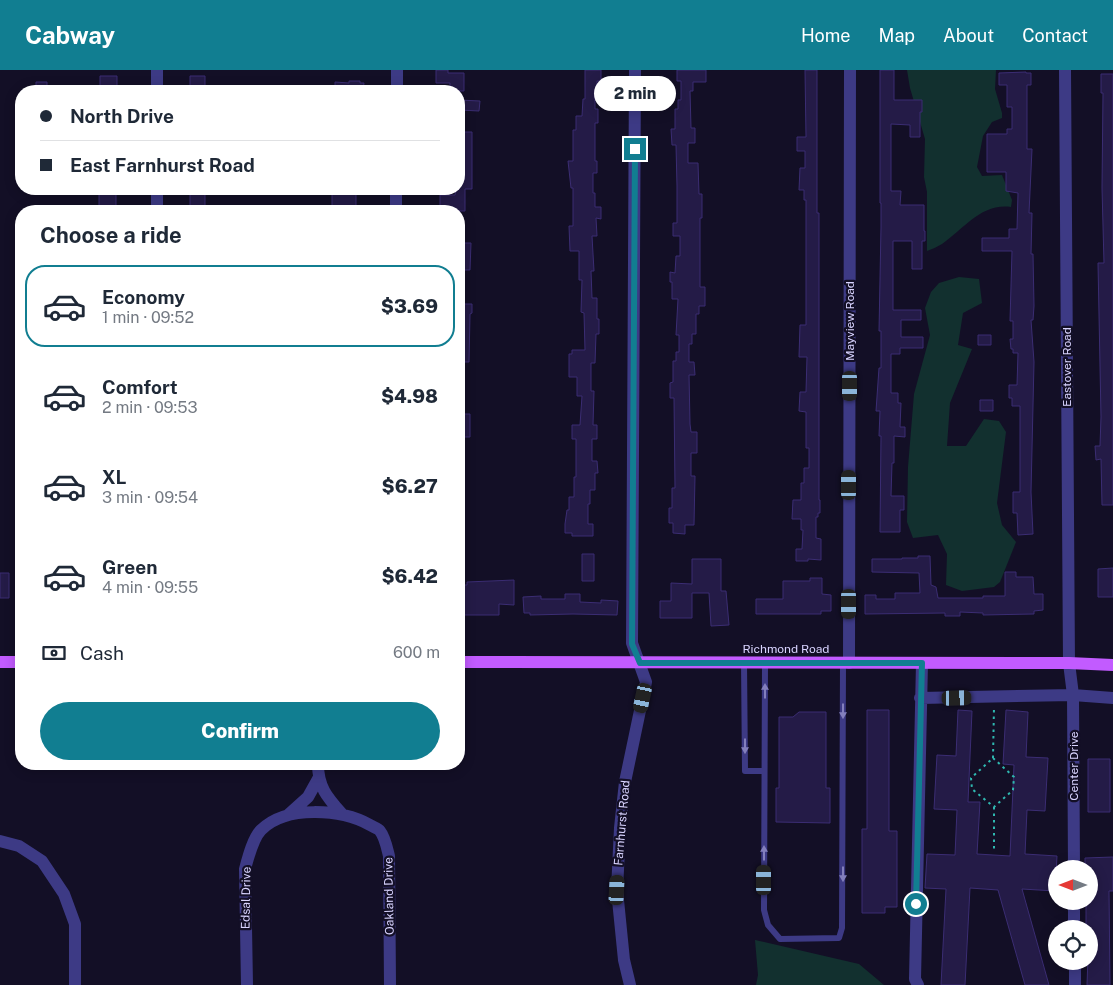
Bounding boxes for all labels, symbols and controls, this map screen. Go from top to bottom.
text: Cabway [25,21,115,49]
text: Home [801,25,851,46]
text: Map [879,25,915,46]
text: About [943,25,994,46]
text: Contact [1022,25,1088,46]
callout: 2 min [594,77,676,112]
text: 2 min [614,84,656,103]
text: North Drive [70,105,174,127]
route end [624,138,646,160]
text: East Farnhurst Road [70,154,255,176]
text: Choose a ride [40,222,182,248]
street label: Mayview Road [843,281,857,361]
icon: car [42,284,87,329]
text: Economy [102,286,185,308]
text: $3.69 [381,295,438,317]
text: 1 min · 09:52 [102,308,194,327]
street label: Eastover Road [1060,327,1074,407]
car [842,371,857,401]
icon: car [42,374,87,419]
text: Comfort [102,376,178,398]
text: $4.98 [381,385,438,407]
text: 2 min · 09:53 [102,398,198,417]
icon: car [42,464,87,509]
text: XL [102,466,127,488]
car [841,470,856,500]
text: $6.27 [382,475,438,497]
text: 3 min · 09:54 [102,488,198,507]
icon: car [42,554,87,599]
text: Green [102,556,157,578]
text: $6.42 [381,565,438,587]
text: 4 min · 09:55 [102,578,198,597]
car [841,589,856,619]
icon: cash [40,639,68,667]
text: Cash [80,642,124,664]
street label: Richmond Road [743,642,829,656]
text: 600 m [393,643,440,662]
car [632,682,653,714]
one-way arrow [761,683,769,699]
car [941,690,972,706]
button: Confirm [40,702,440,760]
one-way arrow [839,704,847,720]
street label: Center Drive [1067,731,1081,801]
one-way arrow [741,738,749,754]
street label: Farnhurst Road [611,780,633,866]
one-way arrow [760,845,768,861]
street label: Oakland Drive [381,857,397,935]
north arrow [1048,860,1098,910]
map controls [1048,860,1098,970]
car [756,865,771,895]
street label: Edsal Drive [238,866,254,929]
one-way arrow [839,866,847,882]
car [608,875,625,905]
route start [905,893,927,915]
button: locate [1048,920,1098,970]

